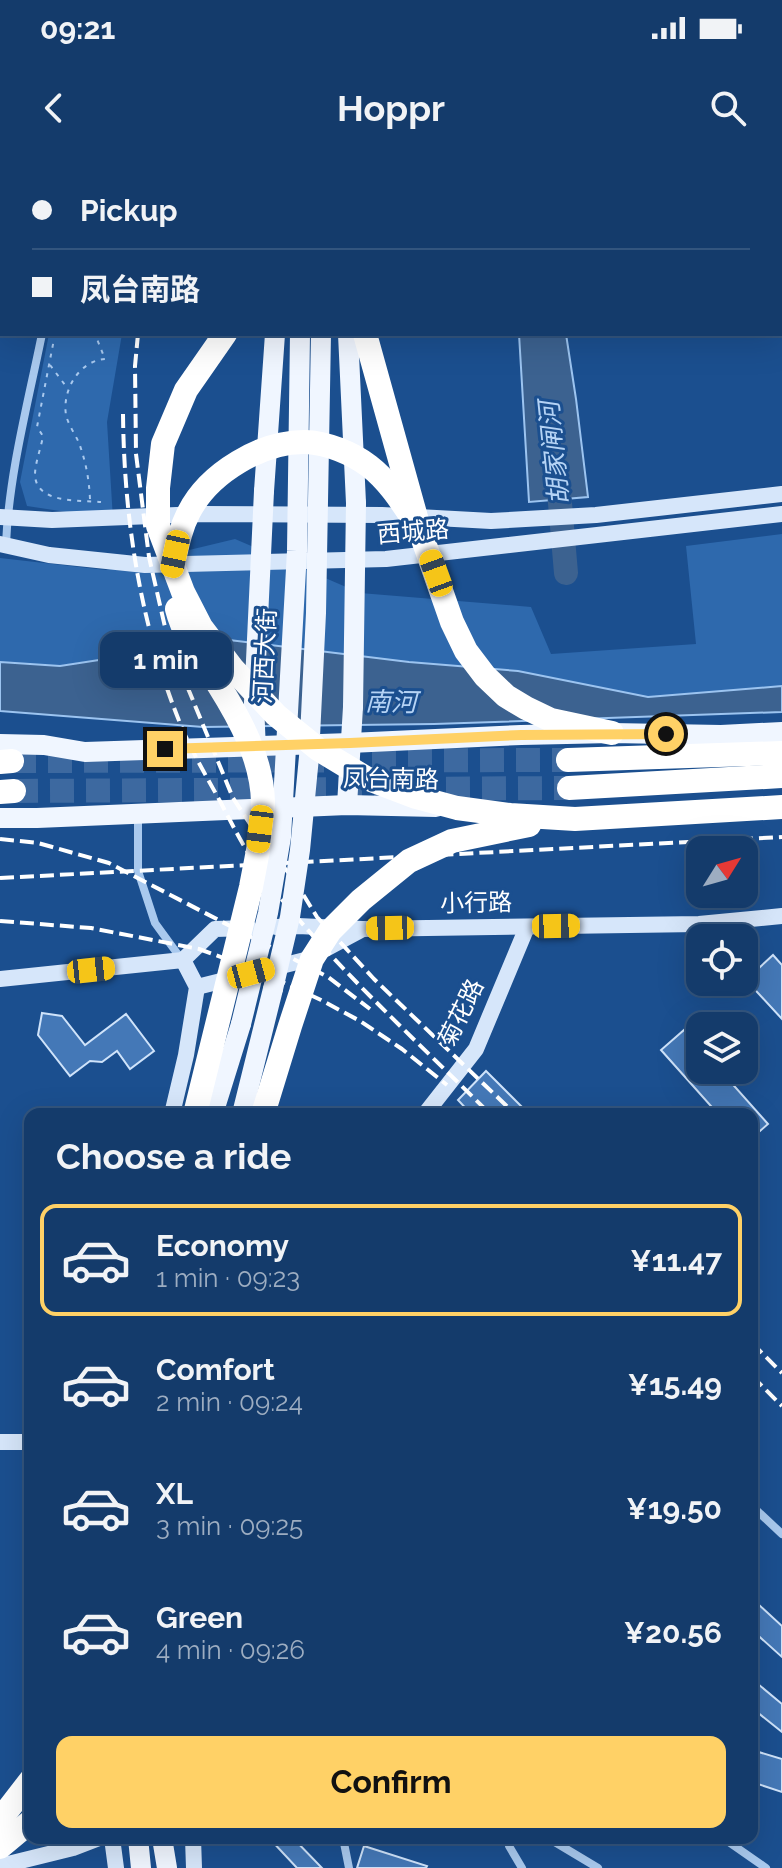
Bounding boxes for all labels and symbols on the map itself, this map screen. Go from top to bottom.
water label: 胡家闸河 [533,395,574,506]
street label: 西城路 [376,514,450,549]
car [158,528,192,580]
car [417,546,455,600]
street label: 河西大街 [248,607,281,705]
callout: 1 min [99,633,231,689]
water label: 南河 [365,687,422,718]
route start [648,716,684,752]
route end [147,731,183,767]
street label: 凤台南路 [343,763,439,794]
car [245,804,275,854]
north arrow [686,836,758,908]
street label: 小行路 [440,887,512,918]
car [532,914,580,938]
car [366,916,414,940]
car [225,955,277,991]
car [66,956,116,984]
street label: 菊花路 [432,974,489,1051]

